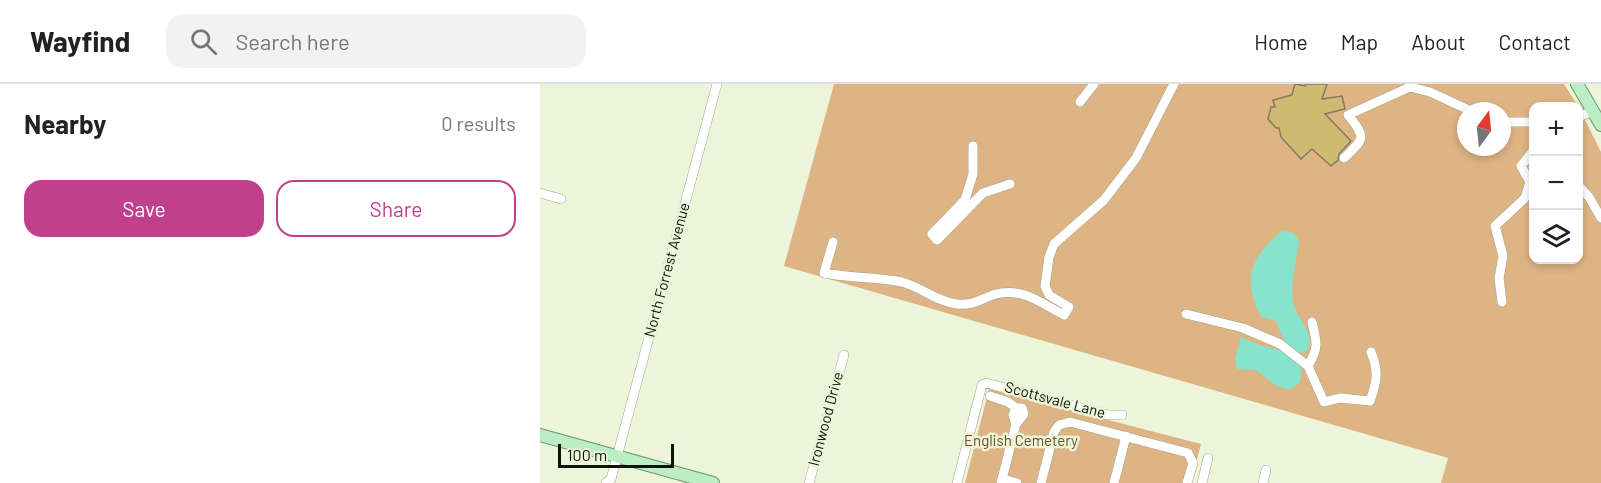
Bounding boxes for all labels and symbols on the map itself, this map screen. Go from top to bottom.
north arrow [1457,102,1511,156]
street label: North Forrest Avenue [639,200,693,339]
street label: Ironwood Drive [804,370,846,468]
street label: Scottsvale Lane [1003,377,1108,421]
park label: English Cemetery [964,431,1078,449]
scale bar [558,441,674,468]

